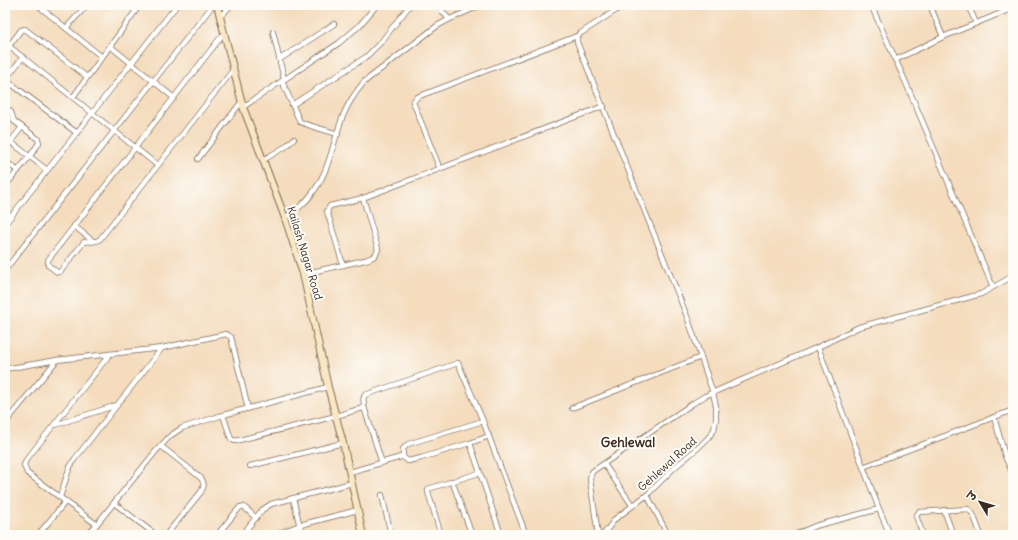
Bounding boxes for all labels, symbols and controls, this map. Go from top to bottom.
street label: Kailash Nagar Road [284,204,326,302]
district label: Gehlewal [601,434,655,451]
street label: Gehlewal Road [635,434,700,494]
north arrow [960,482,1000,522]
text: उ [964,487,981,504]

